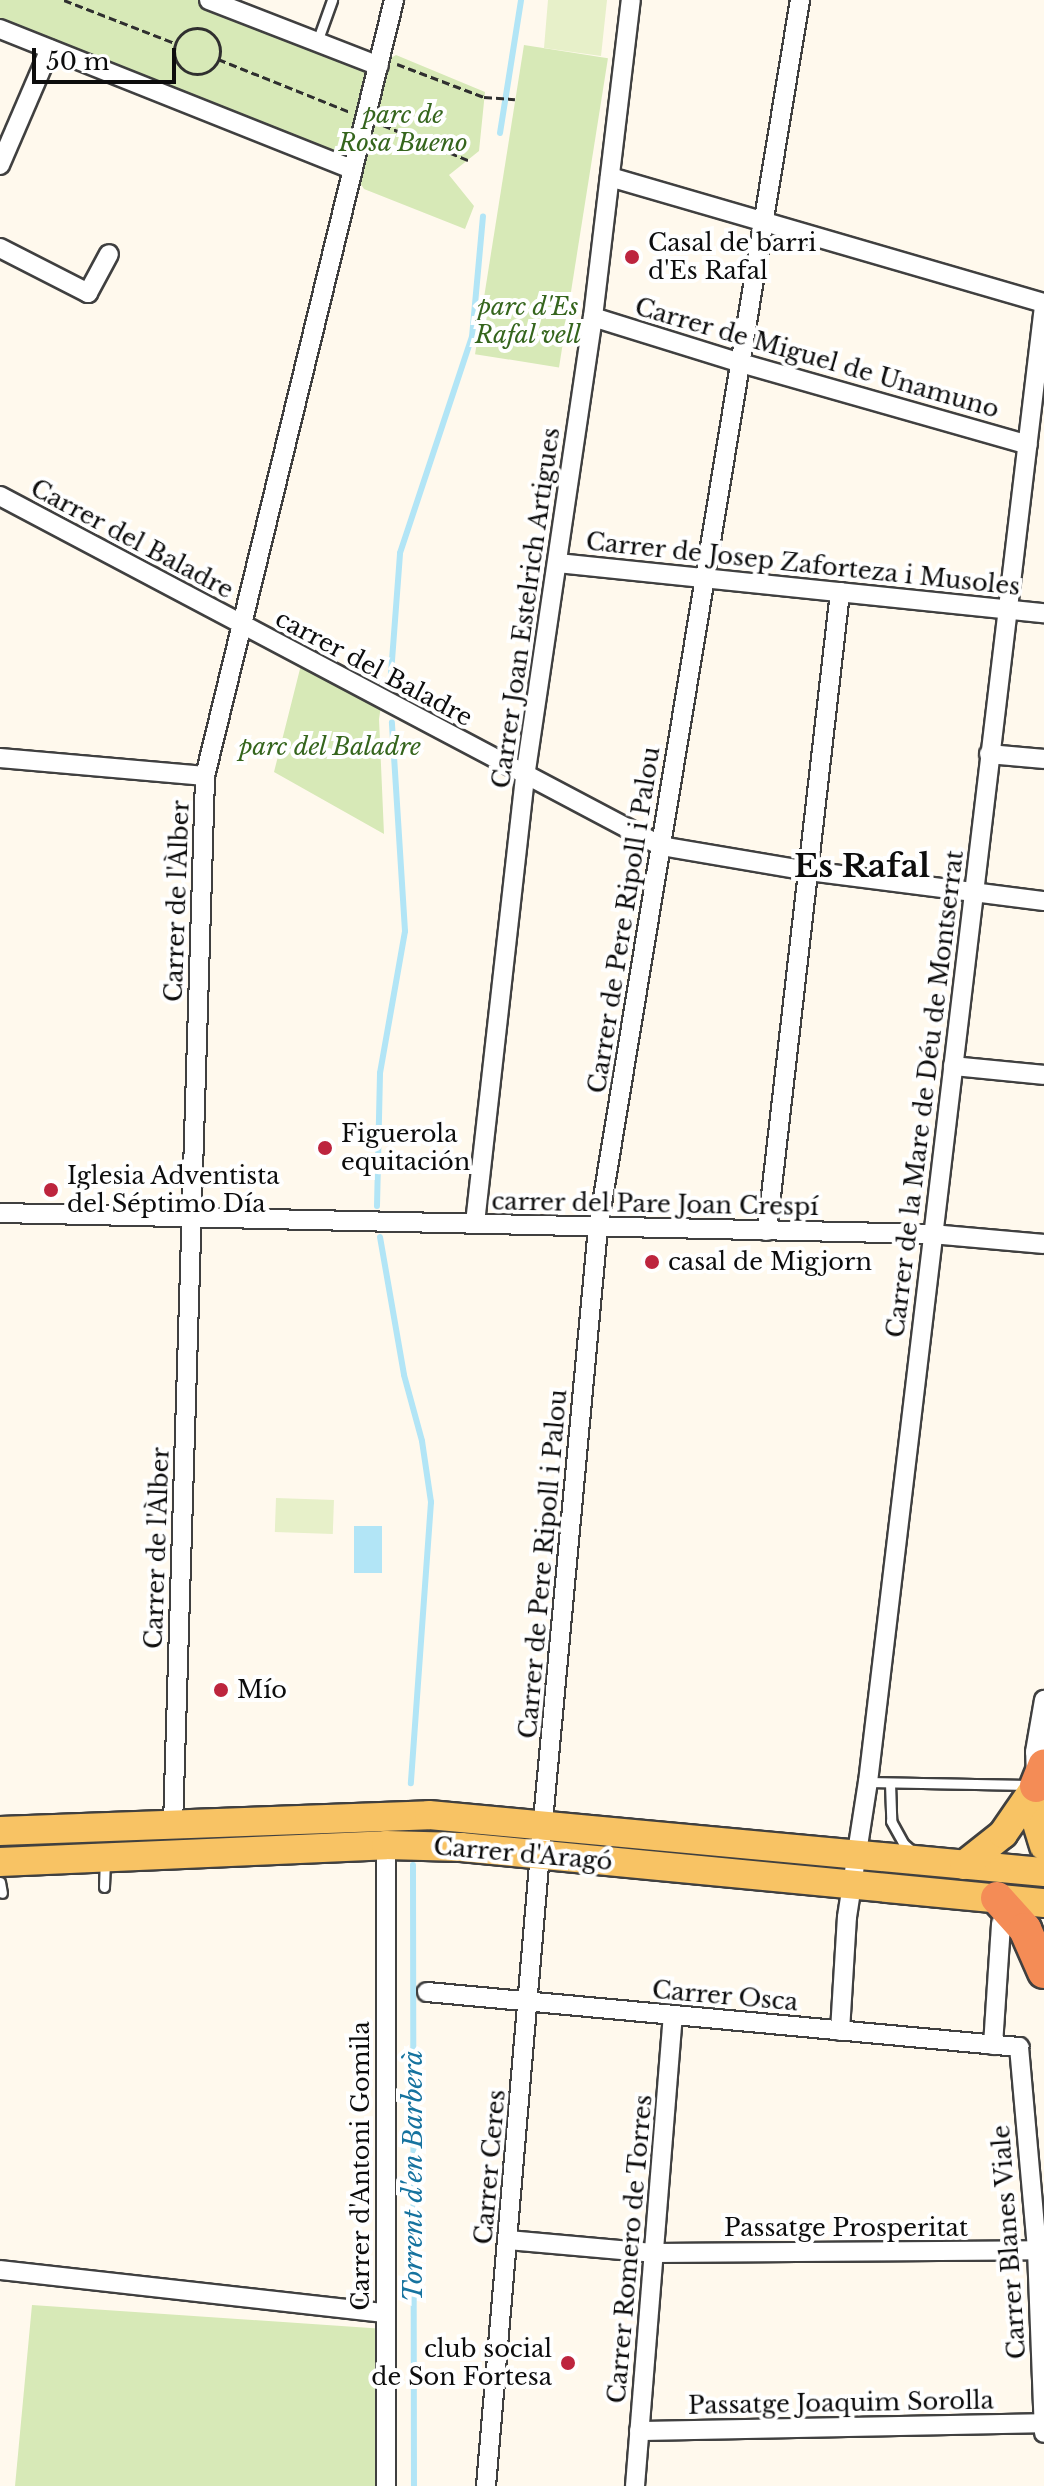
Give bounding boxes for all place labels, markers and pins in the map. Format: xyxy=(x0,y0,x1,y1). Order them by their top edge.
place label: Casal de barri d'Es Rafal xyxy=(648,229,816,285)
marker: Casal de barri d'Es Rafal xyxy=(623,248,641,266)
place label: Figuerola equitación xyxy=(341,1120,470,1176)
marker: Figuerola equitación xyxy=(316,1139,334,1157)
place label: Iglesia Adventista del Séptimo Día xyxy=(67,1162,281,1218)
marker: Iglesia Adventista del Séptimo Día xyxy=(42,1181,60,1199)
place label: casal de Migjorn xyxy=(668,1248,872,1276)
marker: casal de Migjorn xyxy=(643,1253,661,1271)
place label: Mío xyxy=(237,1676,287,1704)
marker: Mío xyxy=(212,1681,230,1699)
place label: club social de Son Fortesa xyxy=(371,2335,552,2391)
marker: club social de Son Fortesa xyxy=(559,2354,577,2372)

